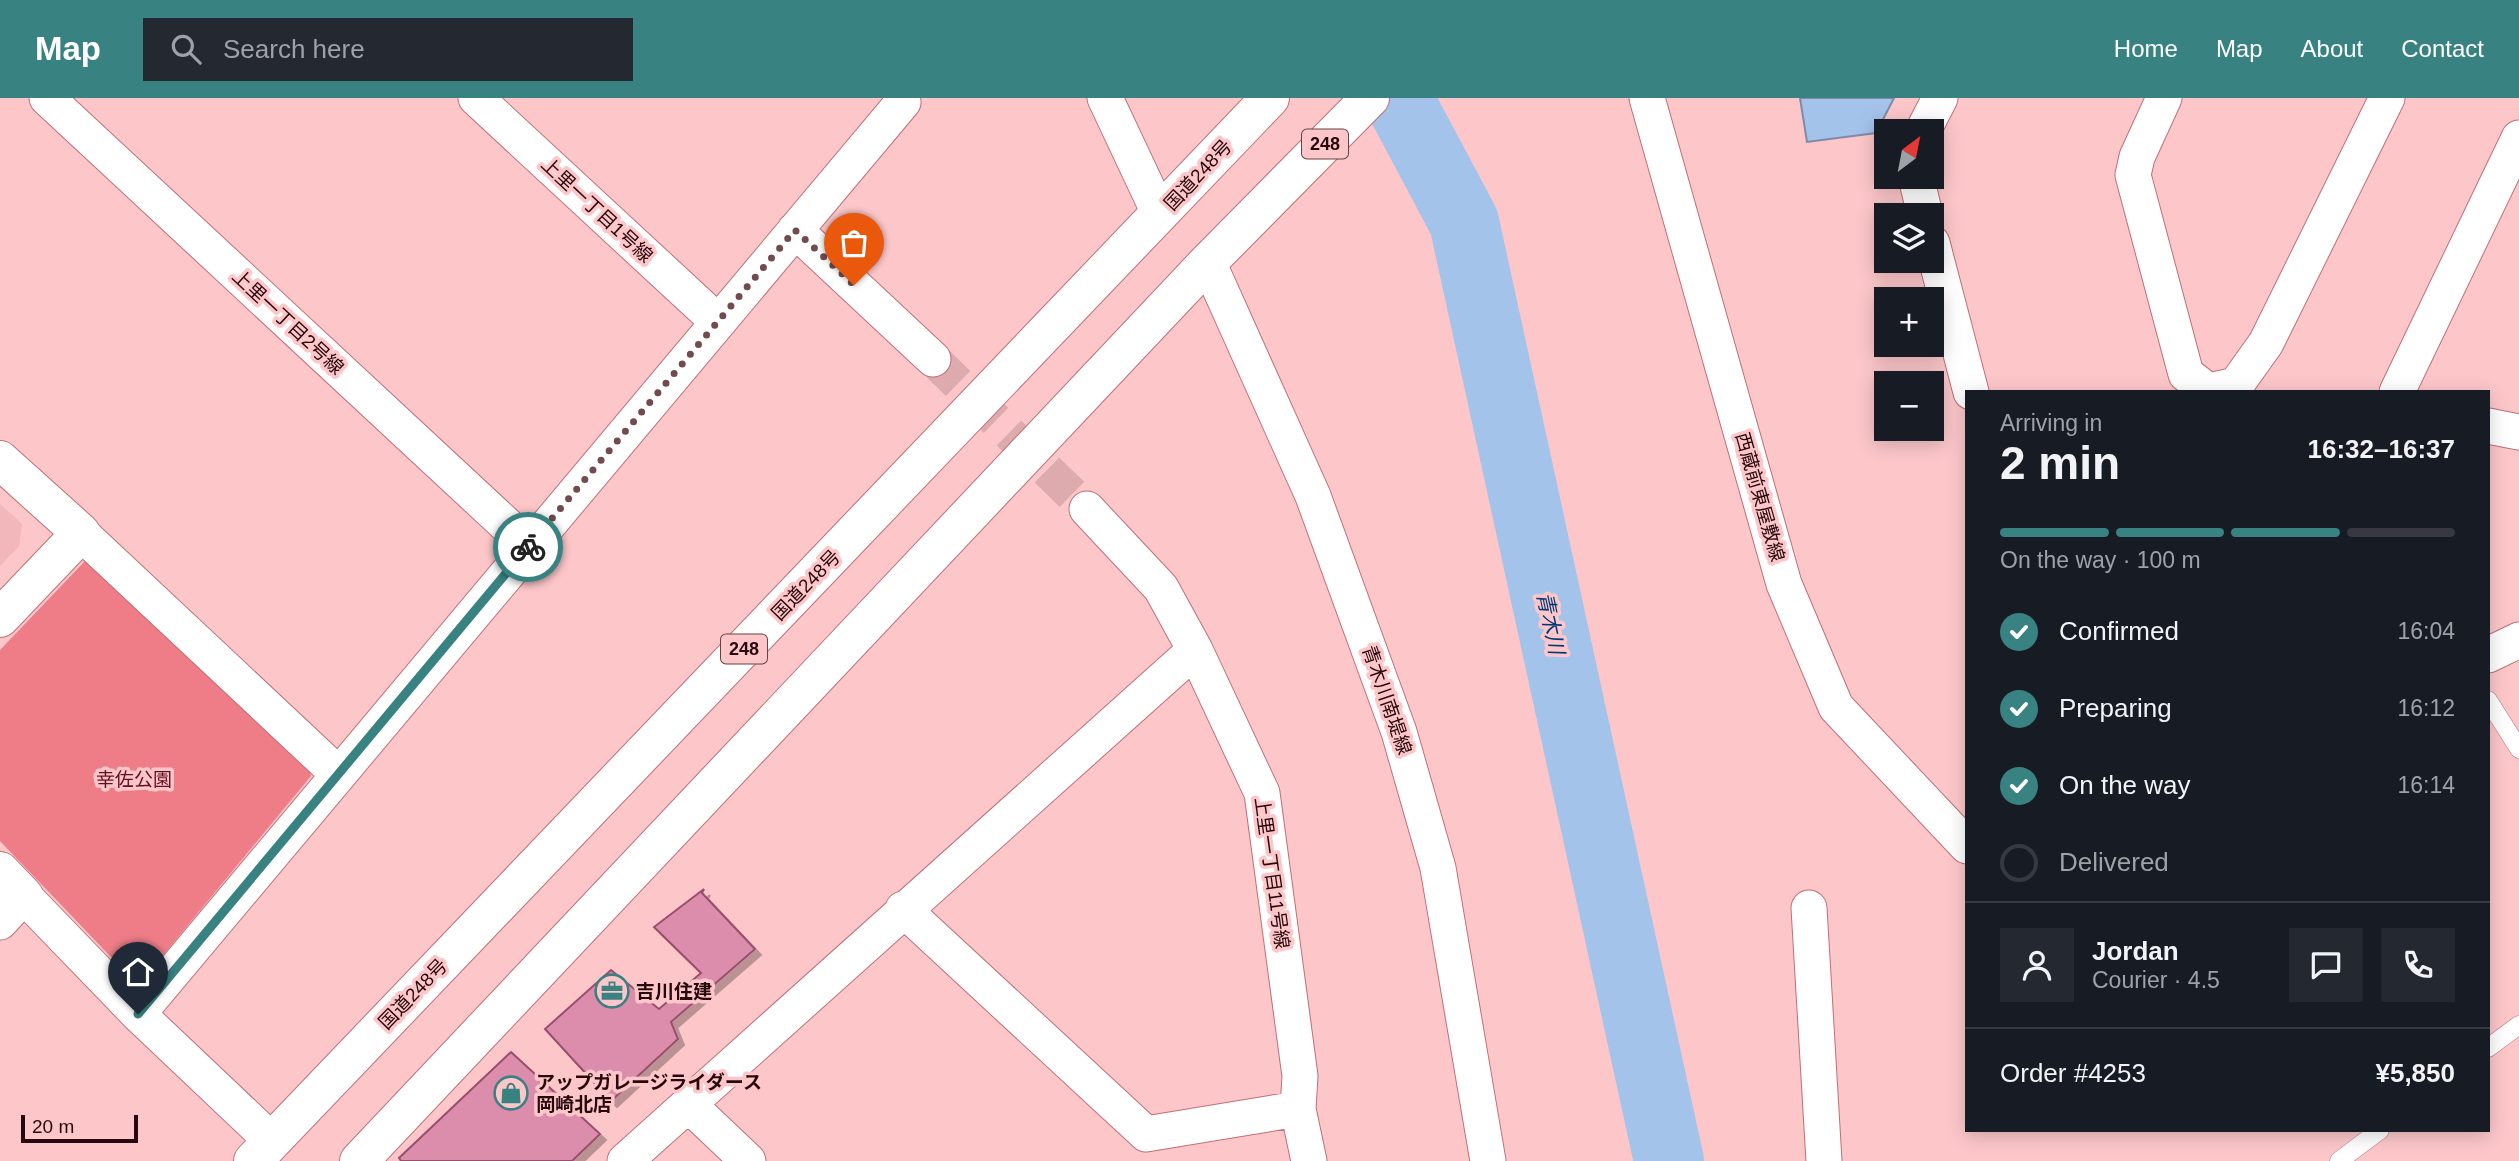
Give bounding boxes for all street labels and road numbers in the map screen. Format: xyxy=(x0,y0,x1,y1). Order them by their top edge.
road number: 248 xyxy=(1302,130,1348,158)
street label: 国道248号 xyxy=(1160,135,1236,215)
street label: 上里一丁目1号線 xyxy=(537,153,657,267)
street label: 上里一丁目2号線 xyxy=(228,265,348,379)
street label: 西蔵前東屋敷線 xyxy=(1732,430,1788,564)
street label: 国道248号 xyxy=(768,546,844,624)
road number: 248 xyxy=(721,634,767,664)
street label: 青木川南堤線 xyxy=(1359,643,1415,757)
street label: 上里一丁目11号線 xyxy=(1251,796,1293,950)
street label: 国道248号 xyxy=(375,955,451,1033)

